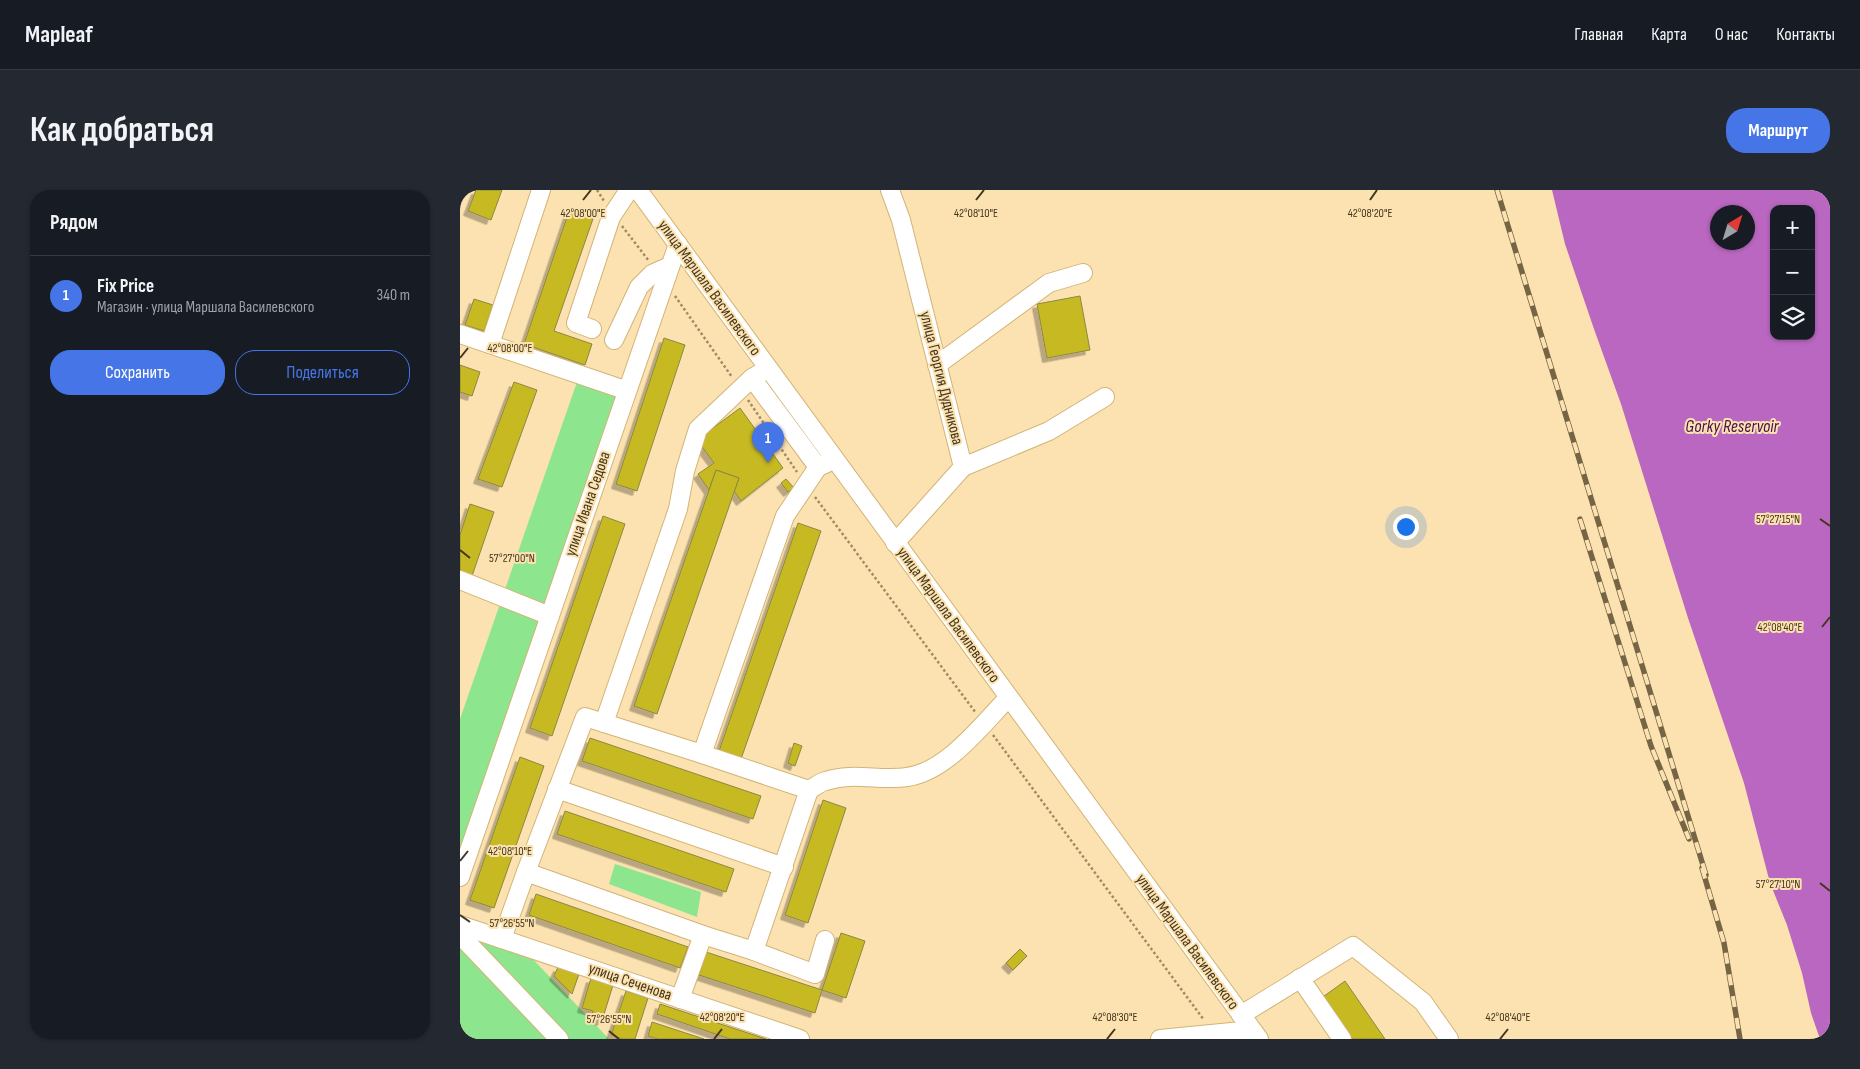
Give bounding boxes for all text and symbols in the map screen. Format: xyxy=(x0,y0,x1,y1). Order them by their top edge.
text: Mapleaf xyxy=(25,20,93,49)
text: Главная xyxy=(1574,24,1623,45)
text: Карта xyxy=(1651,24,1687,45)
text: О нас xyxy=(1715,24,1748,45)
text: Контакты xyxy=(1776,24,1835,45)
button: Маршрут xyxy=(1726,108,1830,153)
text: Как добраться xyxy=(30,109,214,152)
north arrow xyxy=(1710,205,1755,250)
map controls xyxy=(1770,205,1815,340)
button: + xyxy=(1770,205,1815,250)
text: 42°08'00"E xyxy=(560,206,606,221)
text: 42°08'10"E xyxy=(954,206,998,221)
text: 42°08'20"E xyxy=(1348,206,1392,221)
text: Рядом xyxy=(50,210,98,235)
street label: улица Маршала Василевского xyxy=(653,216,765,360)
button: − xyxy=(1770,250,1815,295)
text: Fix Price xyxy=(97,275,154,298)
text: 1 xyxy=(63,286,69,305)
text: 340 m xyxy=(377,286,410,305)
button: layers xyxy=(1770,295,1815,340)
text: Магазин · улица Маршала Василевского xyxy=(97,298,314,317)
street label: улица Георгия Дудникова xyxy=(915,309,967,447)
text: 42°08'00"E xyxy=(487,341,533,356)
button: Сохранить xyxy=(50,350,225,395)
button: Поделиться xyxy=(235,350,410,395)
water label: Gorky Reservoir xyxy=(1685,416,1780,437)
pin: 1 xyxy=(752,422,784,463)
street label: улица Ивана Седова xyxy=(561,449,615,559)
text: 57°27'15"N xyxy=(1756,512,1800,527)
your location xyxy=(1393,514,1419,540)
street label: улица Маршала Василевского xyxy=(892,543,1004,687)
text: 57°27'00"N xyxy=(489,551,535,566)
text: 42°08'40"E xyxy=(1758,620,1802,635)
text: 42°08'10"E xyxy=(488,844,532,859)
street label: улица Маршала Василевского xyxy=(1131,870,1243,1014)
text: 57°27'10"N xyxy=(1756,877,1800,892)
text: 57°26'55"N xyxy=(490,916,534,931)
street label: улица Сеченова xyxy=(586,959,674,1005)
text: 42°08'20"E xyxy=(700,1010,744,1025)
text: 42°08'30"E xyxy=(1093,1010,1137,1025)
text: 42°08'40"E xyxy=(1486,1010,1530,1025)
text: 57°26'55"N xyxy=(587,1012,631,1027)

